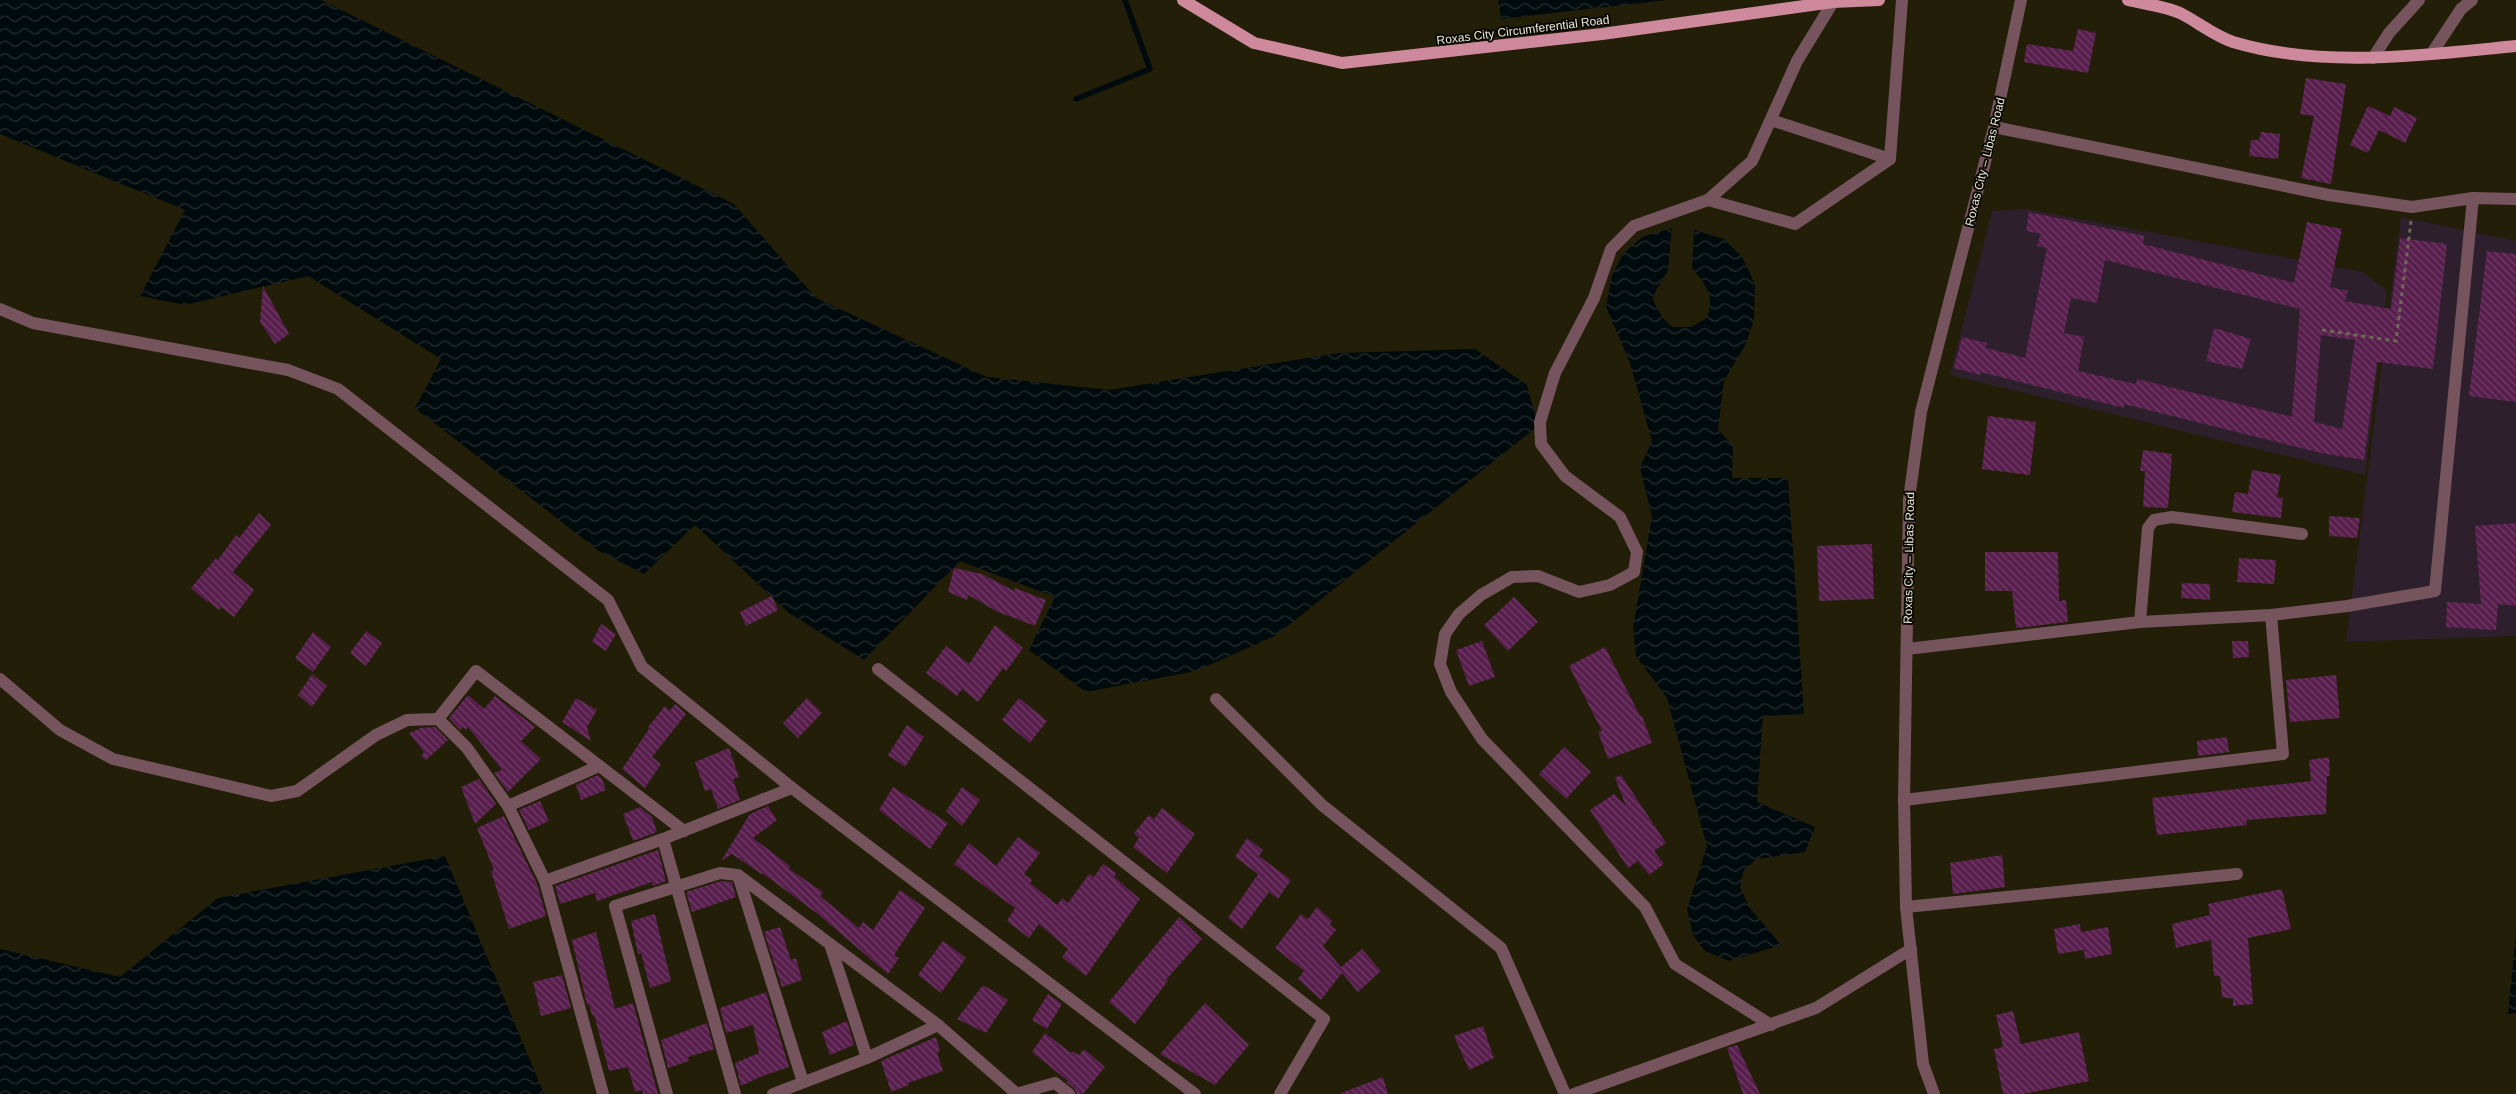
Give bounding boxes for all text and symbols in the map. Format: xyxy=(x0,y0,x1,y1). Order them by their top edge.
street label: Roxas City Circumferential Road xyxy=(1436,12,1610,48)
street label: Roxas City – Libas Road xyxy=(1962,96,2008,228)
street label: Roxas City – Libas Road xyxy=(1901,492,1917,624)

